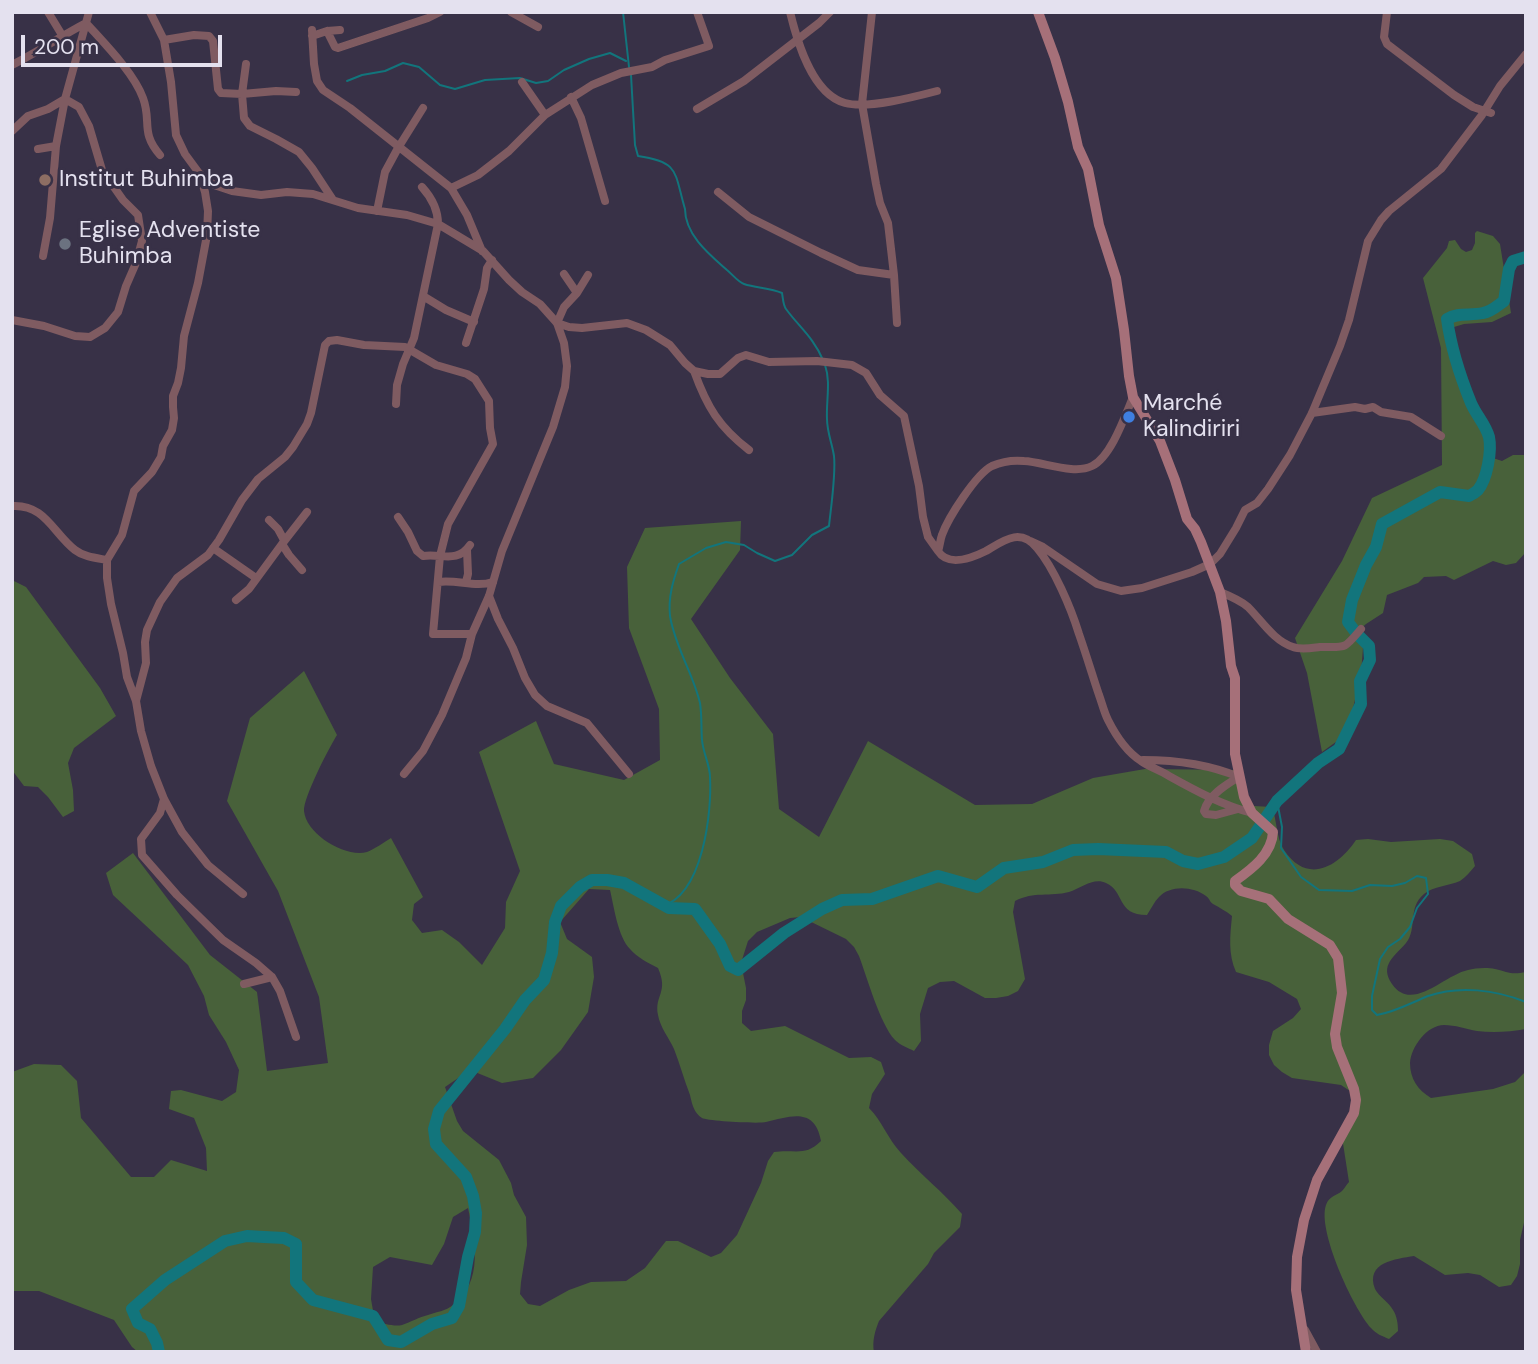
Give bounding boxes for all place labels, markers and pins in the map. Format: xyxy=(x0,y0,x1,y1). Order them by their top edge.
place label: Institut Buhimba xyxy=(59,166,234,194)
marker: Institut Buhimba xyxy=(37,172,53,188)
place label: Eglise Adventiste Buhimba xyxy=(79,217,260,271)
marker: Eglise Adventiste Buhimba xyxy=(57,236,73,252)
place label: Marché Kalindiriri xyxy=(1143,390,1240,444)
marker: Marché Kalindiriri xyxy=(1121,409,1137,425)

